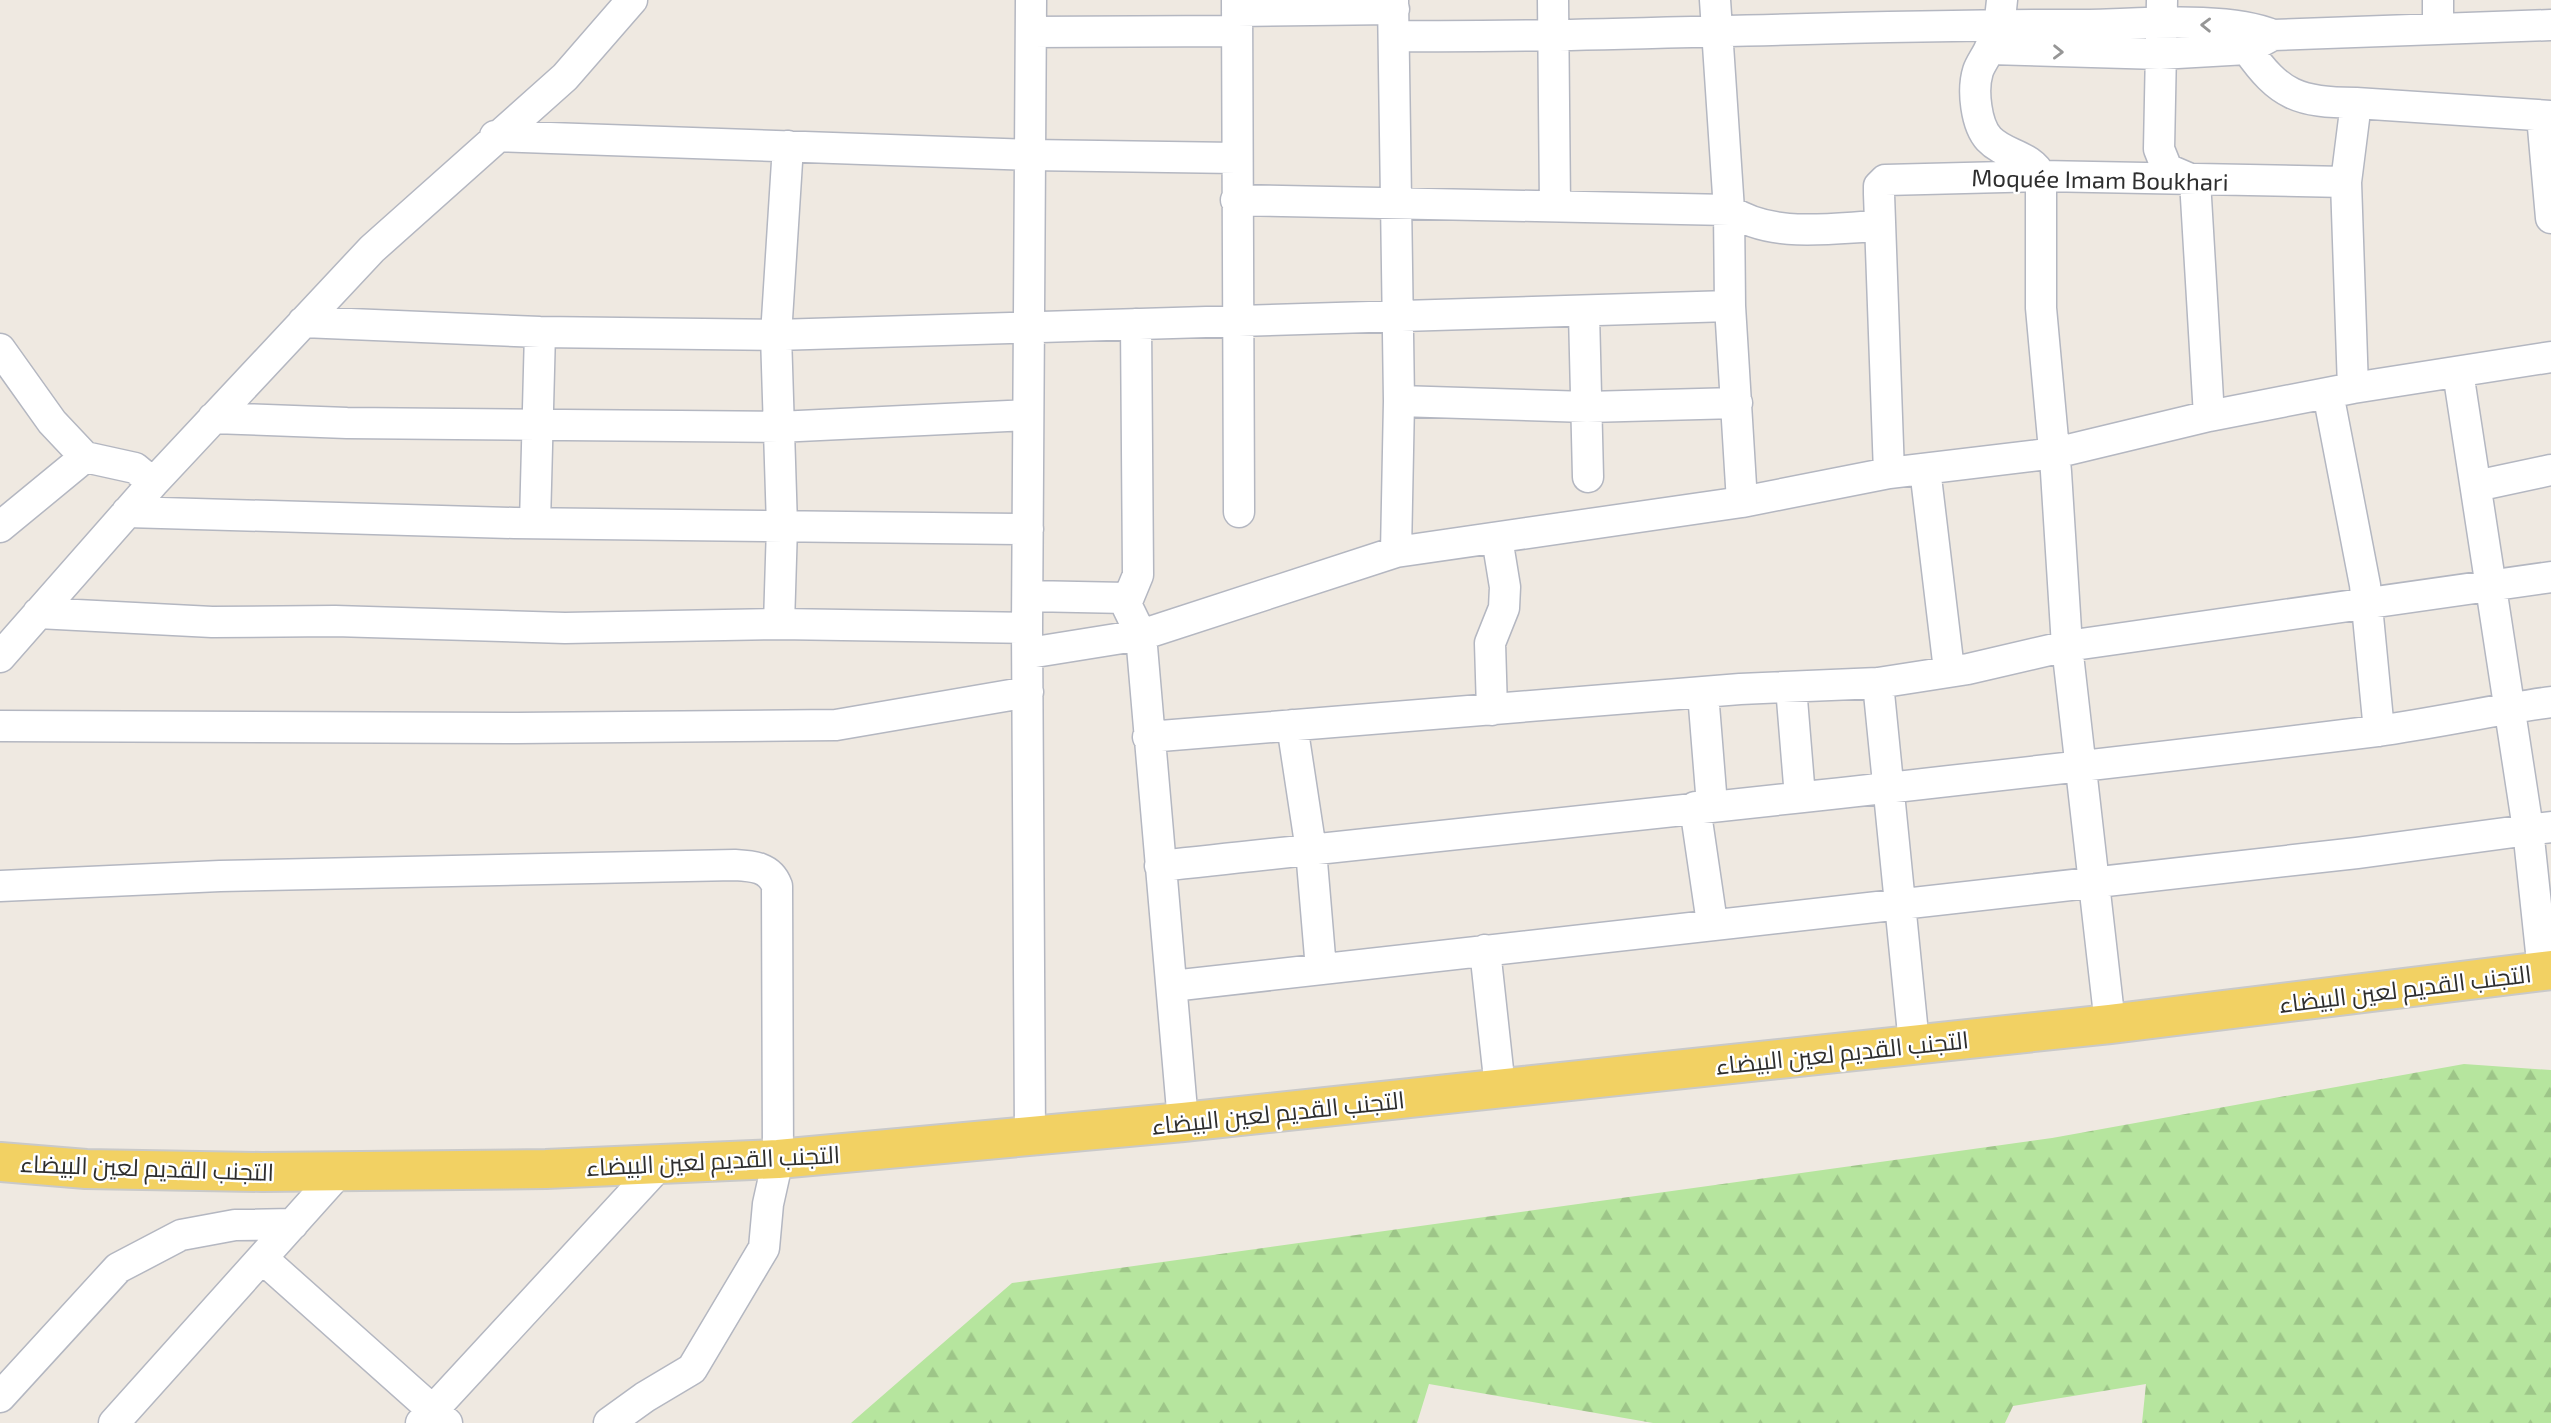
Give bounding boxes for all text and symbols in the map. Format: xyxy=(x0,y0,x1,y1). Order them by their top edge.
one-way arrow xyxy=(2200,17,2211,33)
one-way arrow xyxy=(2053,45,2064,60)
street label: Moquée Imam Boukhari xyxy=(1971,162,2229,196)
street label: التجنب القديم لعين البيضاء xyxy=(2277,958,2533,1021)
street label: التجنب القديم لعين البيضاء xyxy=(1714,1024,1970,1083)
street label: التجنب القديم لعين البيضاء xyxy=(1150,1084,1406,1143)
street label: التجنب القديم لعين البيضاء xyxy=(585,1139,841,1184)
street label: التجنب القديم لعين البيضاء xyxy=(19,1148,275,1189)

